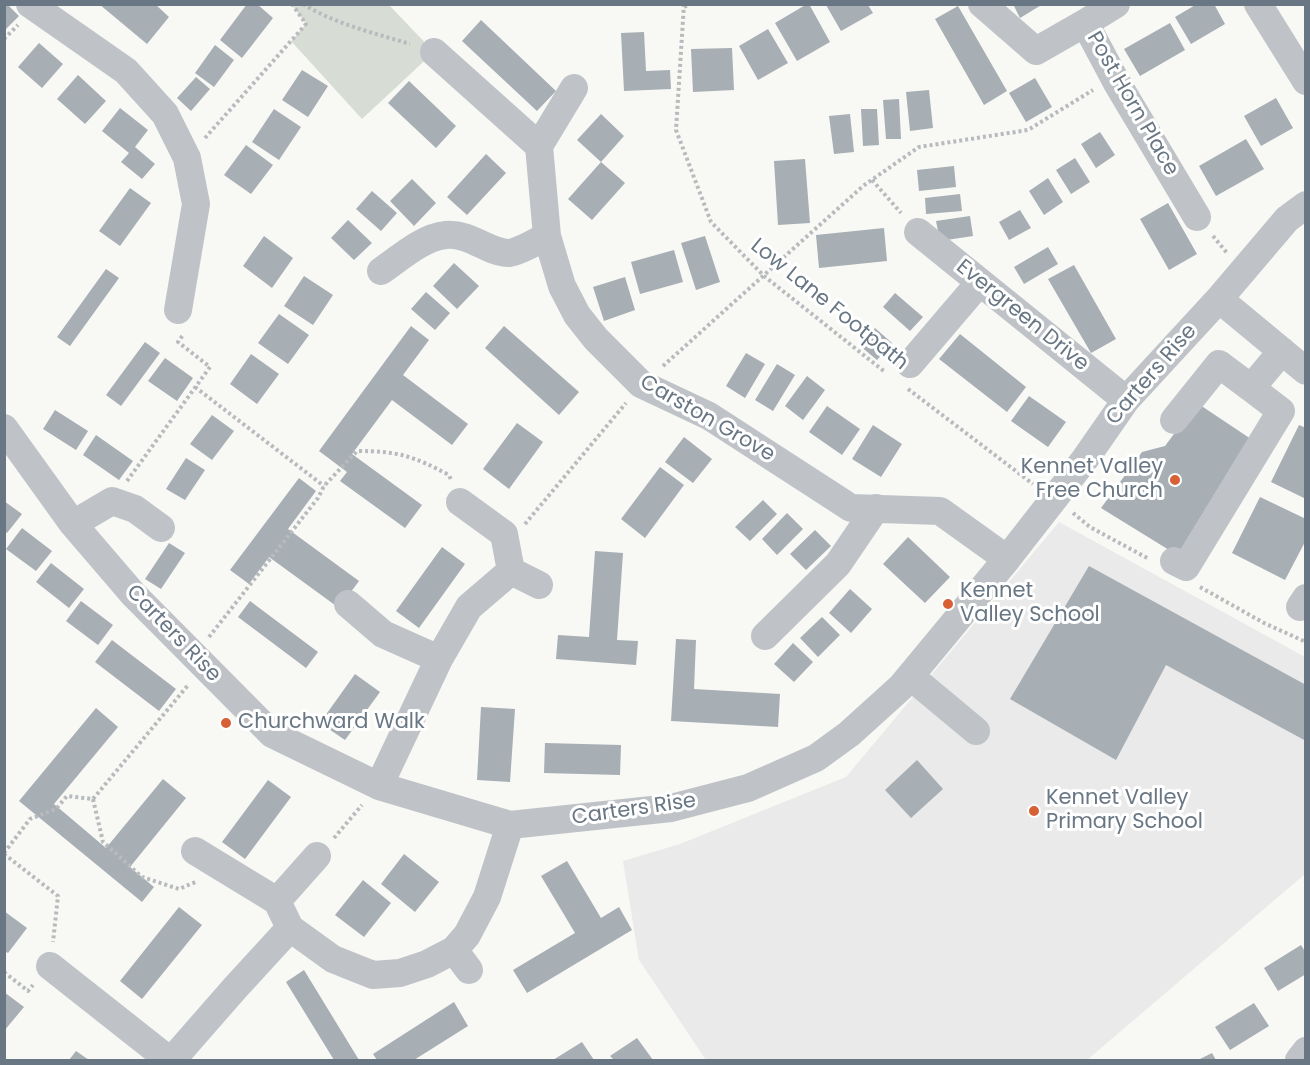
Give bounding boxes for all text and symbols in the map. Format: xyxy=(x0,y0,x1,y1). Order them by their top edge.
street label: Post Horn Place xyxy=(1081,28,1183,180)
street label: Low Lane Footpath xyxy=(745,234,913,376)
street label: Evergreen Drive xyxy=(951,255,1093,377)
street label: Carters Rise xyxy=(1101,319,1203,431)
street label: Carston Grove xyxy=(635,370,779,468)
place label: Kennet Valley Free Church xyxy=(1021,455,1163,505)
marker: Kennet Valley Free Church xyxy=(1168,473,1182,487)
place label: Kennet Valley School xyxy=(960,579,1100,629)
street label: Carters Rise xyxy=(120,580,226,688)
marker: Kennet Valley School xyxy=(941,597,955,611)
place label: Churchward Walk xyxy=(238,710,425,736)
marker: Churchward Walk xyxy=(219,716,233,730)
place label: Kennet Valley Primary School xyxy=(1046,786,1203,836)
street label: Carters Rise xyxy=(570,789,698,831)
marker: Kennet Valley Primary School xyxy=(1027,804,1041,818)

